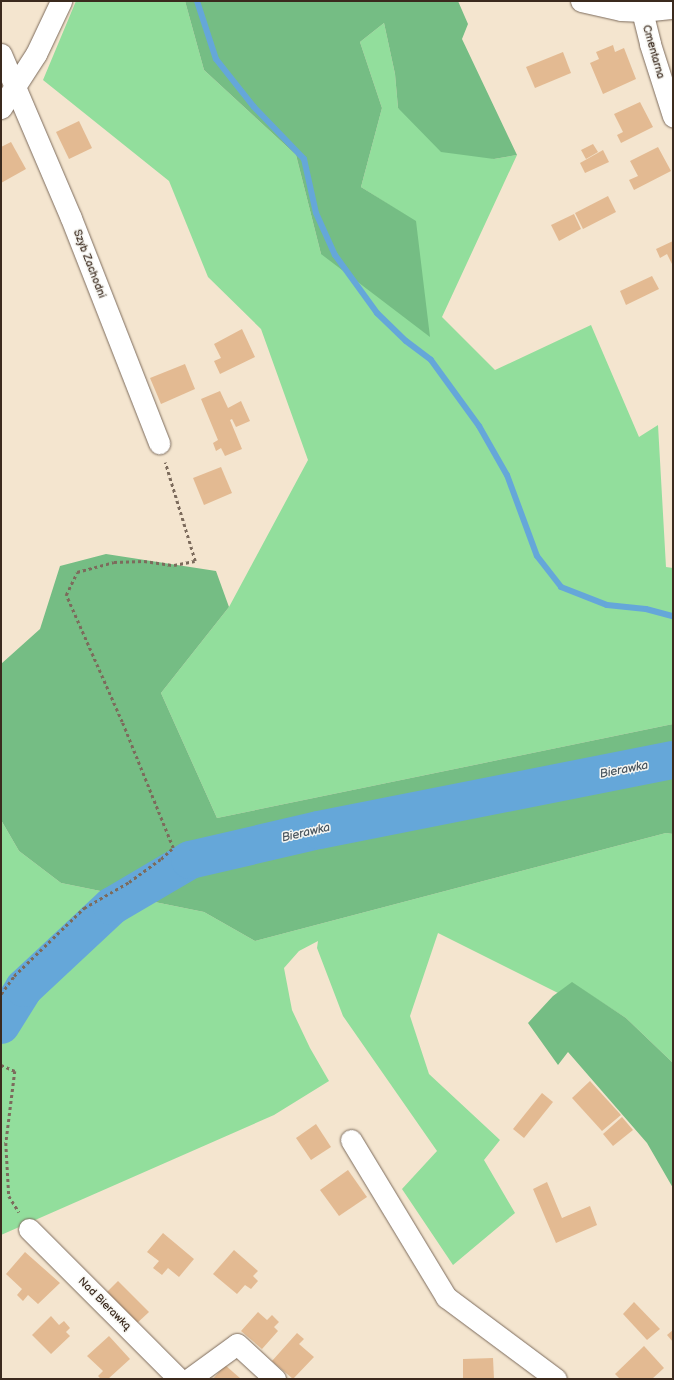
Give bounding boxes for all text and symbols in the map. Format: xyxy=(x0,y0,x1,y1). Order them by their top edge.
street label: Cmentarna xyxy=(639,24,667,80)
street label: Szyb Zachodni xyxy=(70,228,108,300)
water label: Bierawka xyxy=(598,758,650,782)
water label: Bierawka xyxy=(280,820,332,846)
street label: Nad Bierawką xyxy=(75,1275,133,1333)

